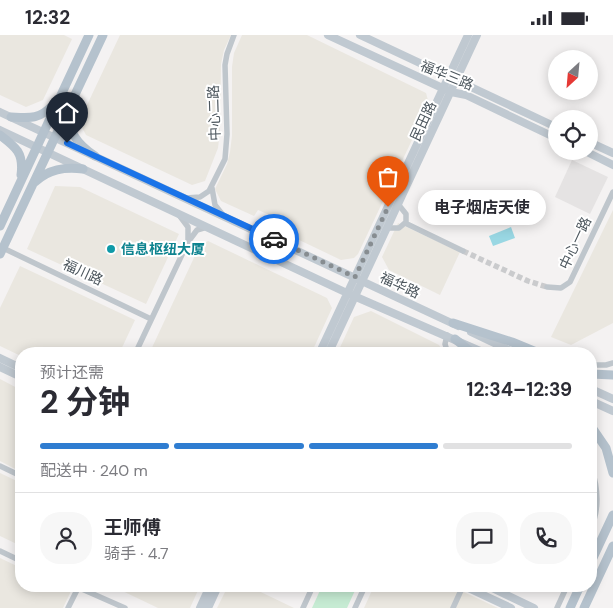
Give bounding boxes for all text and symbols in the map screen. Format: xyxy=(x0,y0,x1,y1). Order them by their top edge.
text: 12:32 xyxy=(25,5,70,30)
north arrow xyxy=(548,50,598,100)
map controls xyxy=(548,50,598,160)
street label: 福华三路 xyxy=(418,56,476,94)
street label: 中心二路 xyxy=(204,85,224,141)
pin xyxy=(46,92,88,143)
street label: 民田路 xyxy=(406,98,440,144)
icon: home xyxy=(53,99,81,127)
button: locate xyxy=(548,110,598,160)
pin xyxy=(367,156,409,207)
icon: bag xyxy=(374,163,402,191)
callout: 电子烟店天使 xyxy=(418,189,546,225)
text: 电子烟店天使 xyxy=(434,197,530,218)
courier xyxy=(249,214,299,264)
street label: 中心一路 xyxy=(555,214,595,272)
icon: car xyxy=(260,225,288,253)
place label: 信息枢纽大厦 xyxy=(121,240,205,258)
marker: 信息枢纽大厦 xyxy=(105,243,117,255)
street label: 福川路 xyxy=(60,255,106,289)
street label: 福华路 xyxy=(377,268,423,302)
text: 预计还需 xyxy=(40,362,104,383)
text: 12:34–12:39 xyxy=(466,377,572,402)
text: 2 分钟 xyxy=(40,381,130,423)
text: 配送中 · 240 m xyxy=(40,460,148,481)
button: person xyxy=(40,512,92,564)
button: chat xyxy=(456,512,508,564)
button: phone xyxy=(520,512,572,564)
text: 王师傅 xyxy=(104,515,161,540)
text: 骑手 · 4.7 xyxy=(104,543,169,564)

